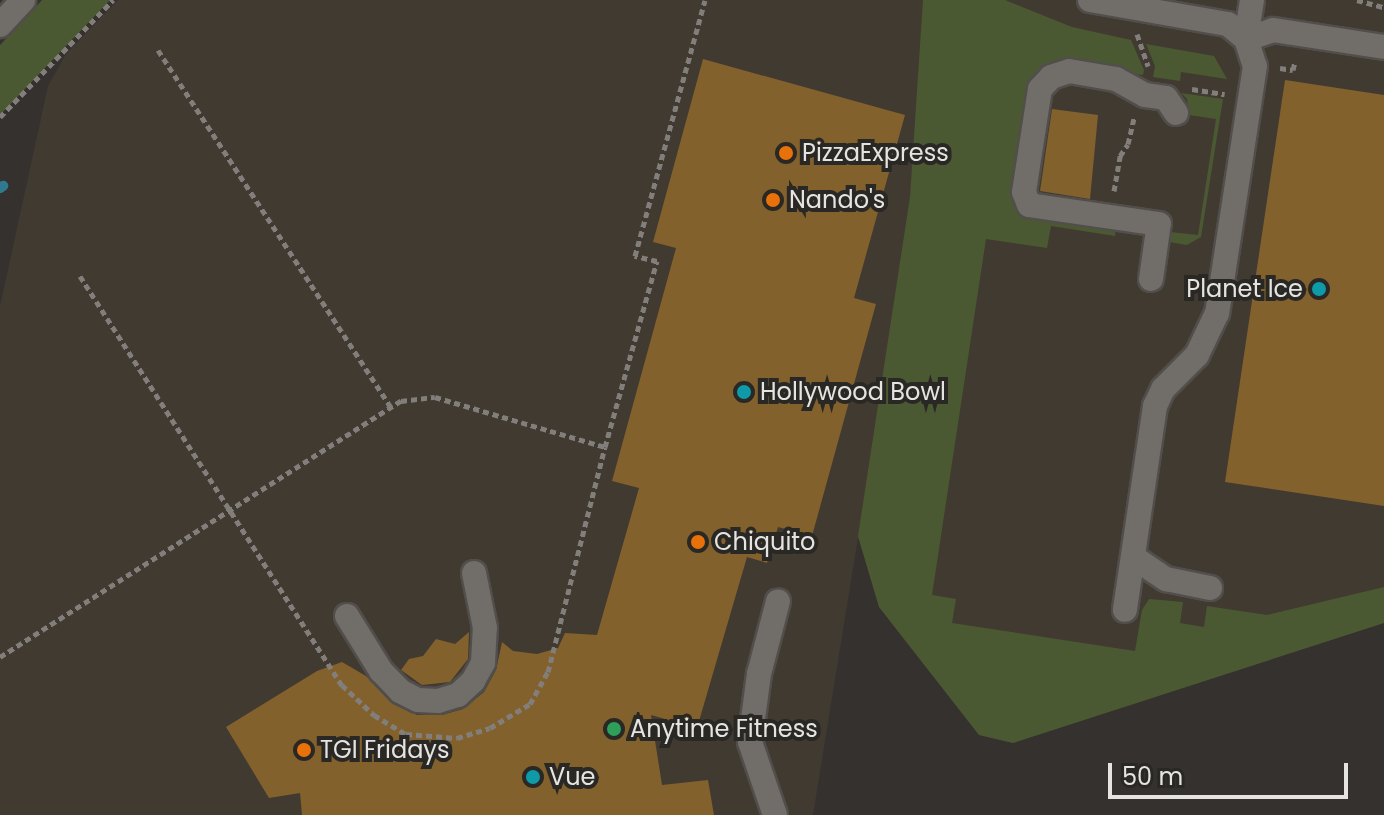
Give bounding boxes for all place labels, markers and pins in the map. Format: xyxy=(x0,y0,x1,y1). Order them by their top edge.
place label: PizzaExpress xyxy=(802,139,949,167)
marker: PizzaExpress xyxy=(777,144,795,162)
place label: Nando's xyxy=(789,186,885,214)
marker: Nando's xyxy=(764,191,782,209)
place label: Planet Ice xyxy=(1186,275,1303,303)
marker: Planet Ice xyxy=(1310,280,1328,298)
place label: Hollywood Bowl xyxy=(760,378,946,406)
marker: Hollywood Bowl xyxy=(735,383,753,401)
place label: Chiquito xyxy=(714,528,815,556)
marker: Chiquito xyxy=(689,533,707,551)
place label: Anytime Fitness xyxy=(630,715,818,743)
marker: Anytime Fitness xyxy=(605,720,623,738)
place label: TGI Fridays xyxy=(320,736,449,764)
marker: TGI Fridays xyxy=(295,741,313,759)
place label: Vue xyxy=(549,763,595,791)
marker: Vue xyxy=(524,768,542,786)

